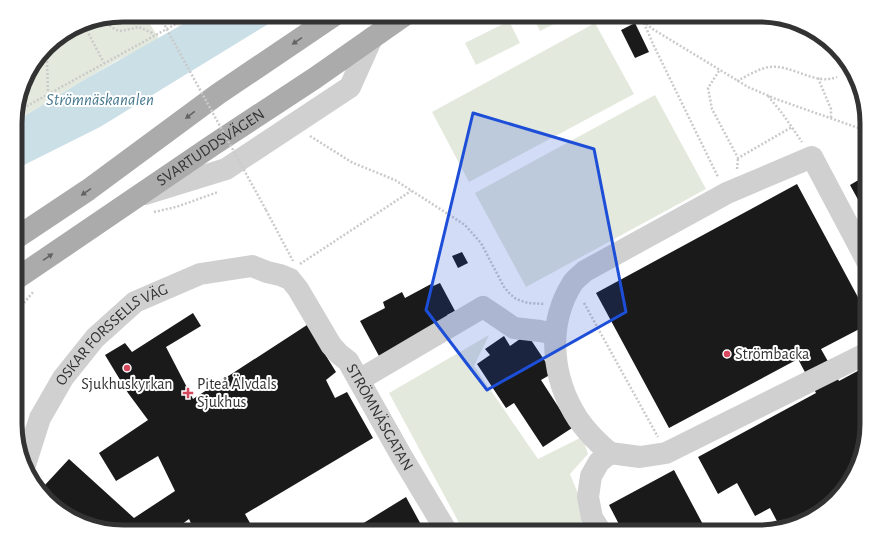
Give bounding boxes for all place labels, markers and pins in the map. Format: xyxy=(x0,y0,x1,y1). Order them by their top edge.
place label: Strömbacka xyxy=(735,346,809,362)
marker: Strömbacka xyxy=(722,349,732,359)
marker: Sjukhuskyrkan xyxy=(122,363,132,373)
place label: Piteå Älvdals Sjukhus xyxy=(197,374,277,411)
place label: Sjukhuskyrkan xyxy=(81,376,173,393)
marker: Piteå Älvdals Sjukhus xyxy=(182,387,194,399)

